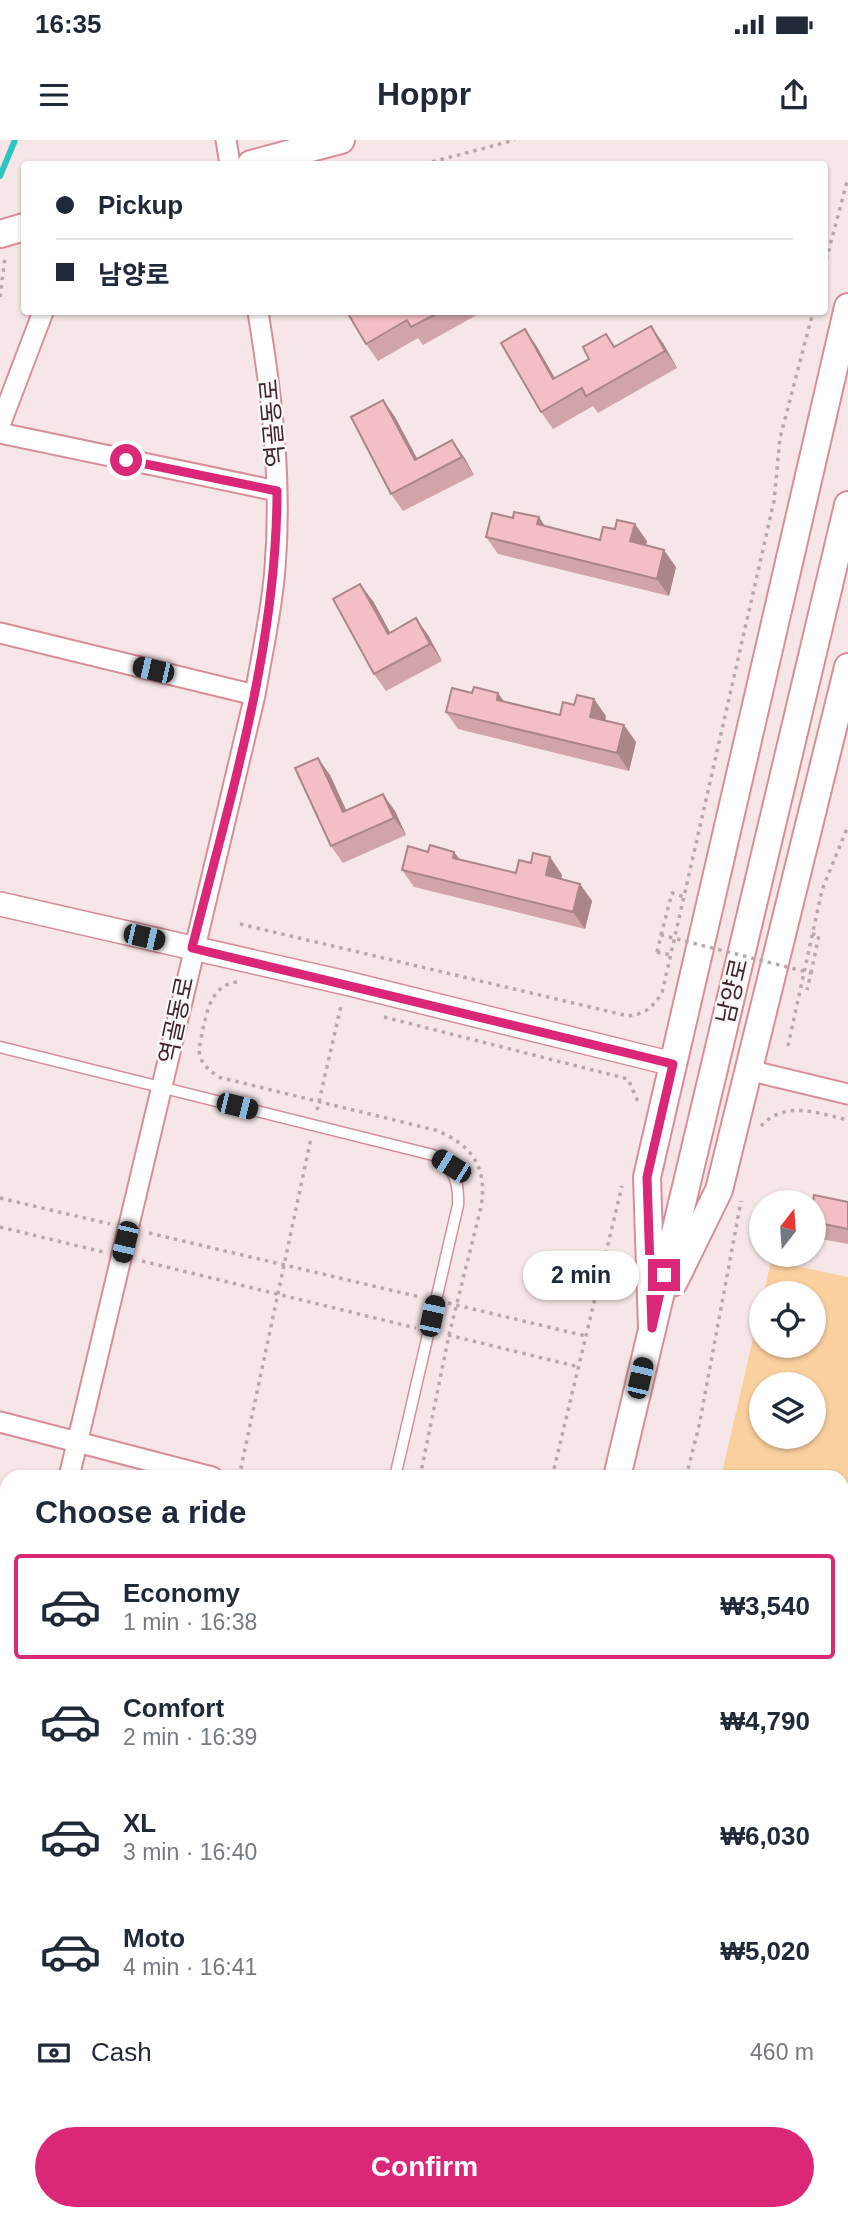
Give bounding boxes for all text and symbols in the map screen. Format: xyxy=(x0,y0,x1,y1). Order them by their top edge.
text: 16:35 xyxy=(35,9,102,39)
icon: menu xyxy=(35,76,73,114)
text: Hoppr xyxy=(377,76,471,112)
icon: share xyxy=(775,76,813,114)
text: Pickup xyxy=(98,190,183,220)
text: 남양로 xyxy=(98,260,170,290)
street label: 역골동로 xyxy=(255,378,289,468)
route start xyxy=(110,444,142,476)
car xyxy=(131,655,176,685)
car xyxy=(122,922,167,952)
street label: 남양로 xyxy=(711,956,753,1026)
street label: 역골동로 xyxy=(154,974,198,1066)
car xyxy=(215,1091,260,1121)
car xyxy=(428,1146,475,1186)
north arrow xyxy=(749,1190,826,1267)
map controls xyxy=(749,1190,826,1449)
car xyxy=(111,1219,140,1265)
callout: 2 min xyxy=(524,1250,640,1300)
route end xyxy=(648,1259,680,1291)
text: 2 min xyxy=(551,1262,611,1288)
button: locate xyxy=(749,1281,826,1358)
car xyxy=(418,1293,447,1339)
car xyxy=(626,1355,655,1401)
button: layers xyxy=(749,1372,826,1449)
text: Choose a ride xyxy=(35,1494,247,1530)
icon: car xyxy=(39,1575,102,1638)
text: Economy xyxy=(123,1578,240,1608)
text: ₩3,540 xyxy=(720,1591,810,1621)
text: 1 min · 16:38 xyxy=(123,1609,257,1635)
icon: car xyxy=(39,1690,102,1753)
text: Comfort xyxy=(123,1693,224,1723)
text: ₩4,790 xyxy=(720,1706,810,1736)
text: 2 min · 16:39 xyxy=(123,1724,257,1750)
icon: car xyxy=(39,1805,102,1868)
text: XL xyxy=(123,1808,156,1838)
text: ₩6,030 xyxy=(720,1821,810,1851)
text: 3 min · 16:40 xyxy=(123,1839,257,1865)
icon: car xyxy=(39,1920,102,1983)
text: Moto xyxy=(123,1923,185,1953)
text: ₩5,020 xyxy=(720,1936,810,1966)
text: 4 min · 16:41 xyxy=(123,1954,257,1980)
icon: cash xyxy=(35,2034,73,2072)
text: Cash xyxy=(91,2037,152,2067)
text: 460 m xyxy=(750,2039,814,2065)
button: Confirm xyxy=(35,2127,814,2207)

